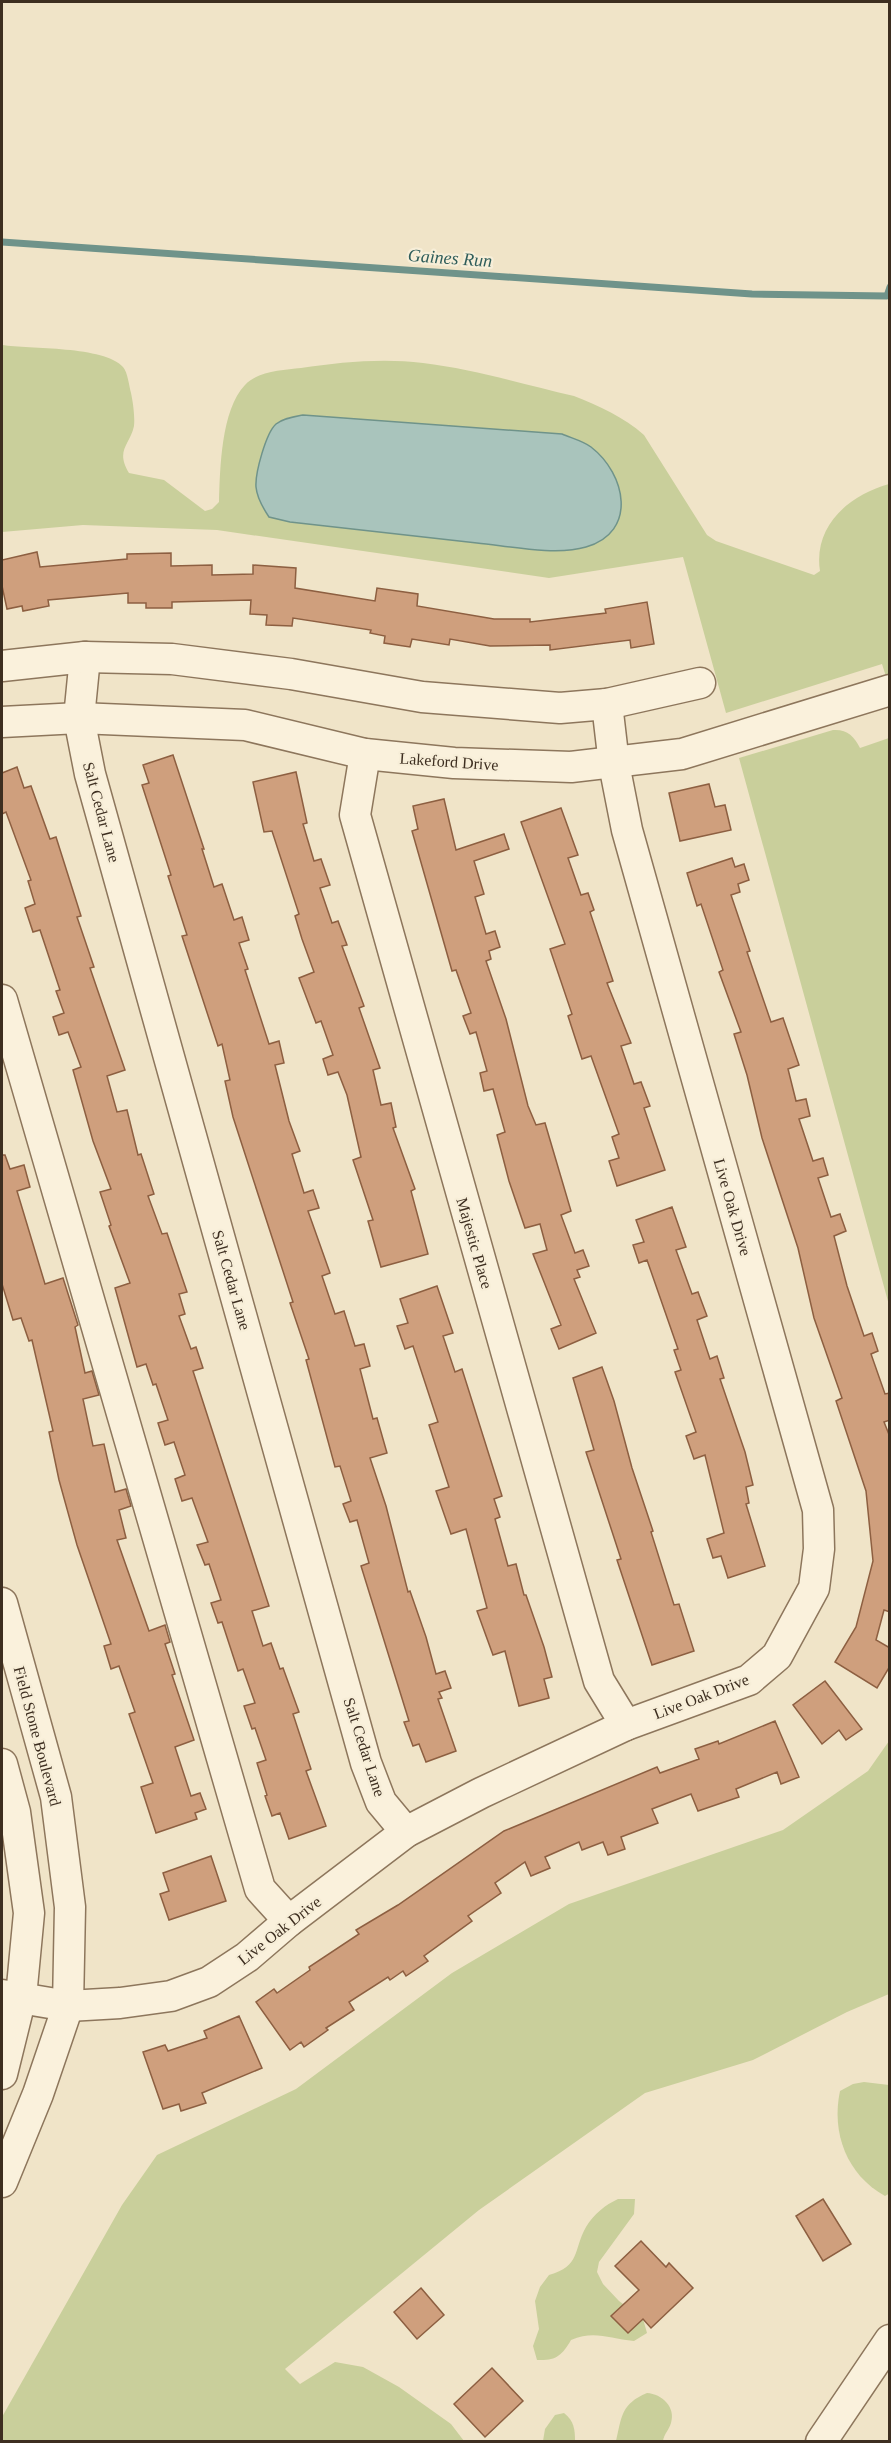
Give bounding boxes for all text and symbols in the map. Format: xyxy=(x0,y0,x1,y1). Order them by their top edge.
water label: Gaines Run xyxy=(407,245,493,271)
street label: Lakeford Drive xyxy=(399,750,499,773)
street label: Salt Cedar Lane xyxy=(80,760,123,864)
street label: Live Oak Drive xyxy=(711,1157,755,1258)
street label: Majestic Place xyxy=(452,1196,496,1291)
street label: Salt Cedar Lane xyxy=(209,1228,254,1332)
street label: Field Stone Boulevard xyxy=(11,1664,64,1808)
street label: Live Oak Drive xyxy=(651,1671,751,1722)
street label: Salt Cedar Lane xyxy=(341,1696,389,1799)
street label: Live Oak Drive xyxy=(235,1893,324,1968)

